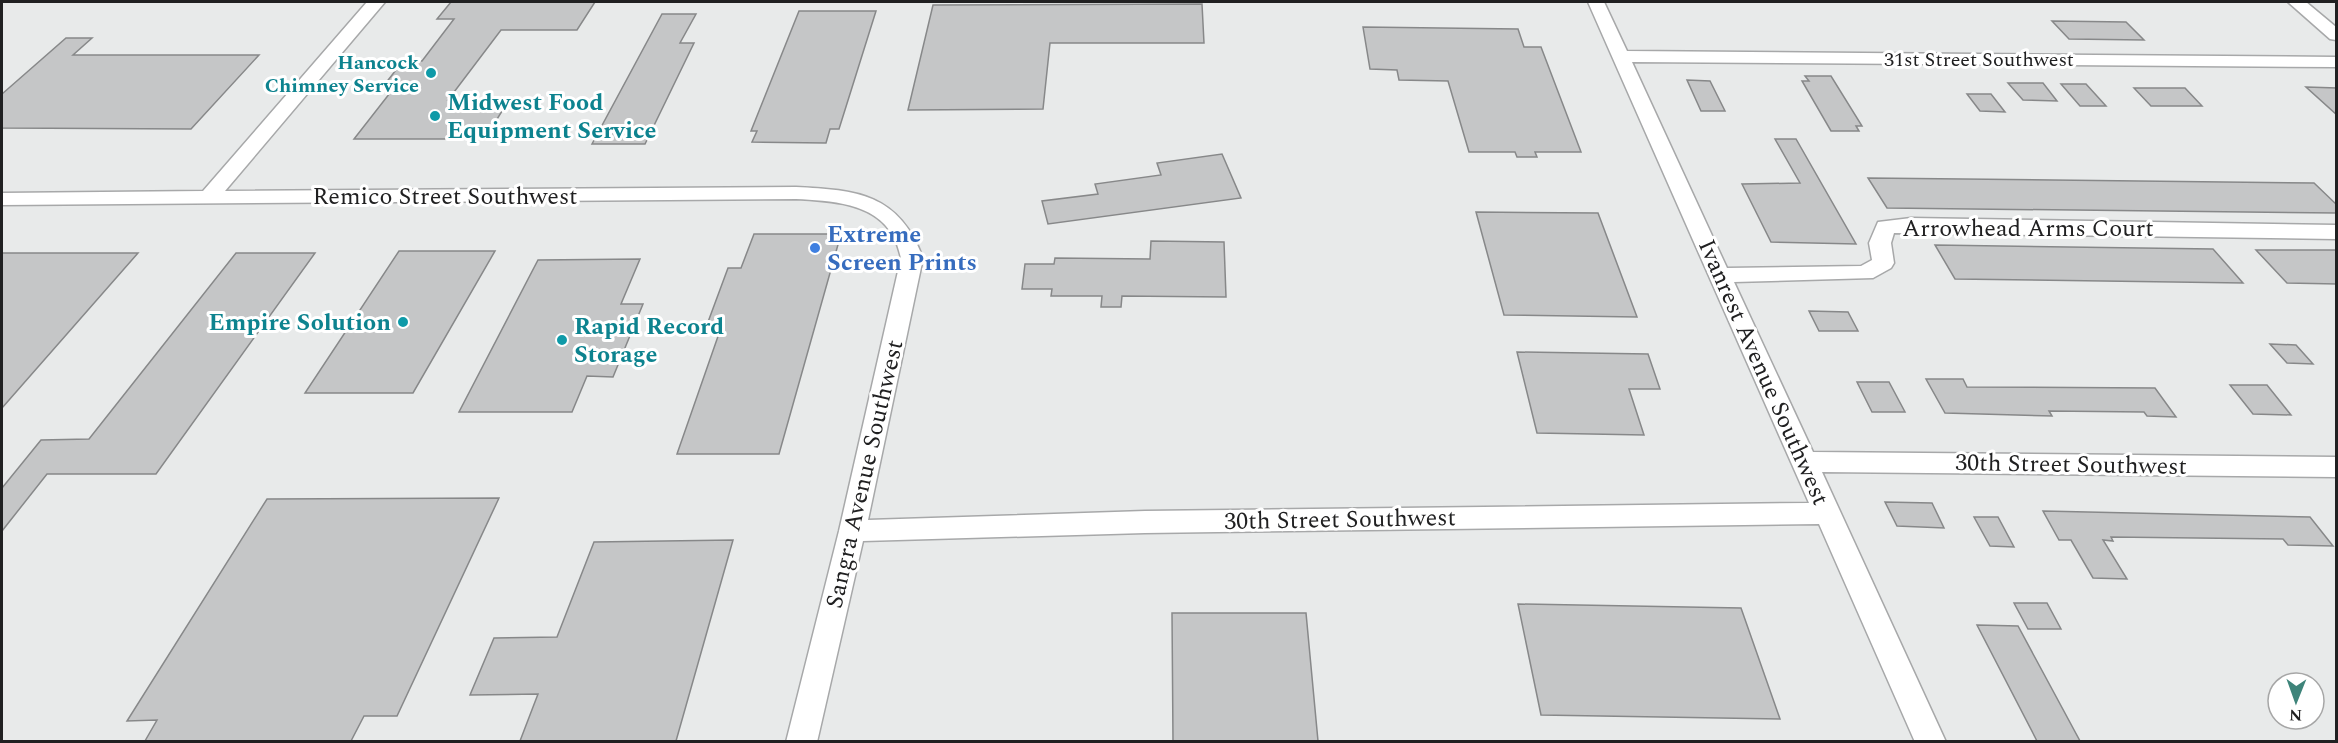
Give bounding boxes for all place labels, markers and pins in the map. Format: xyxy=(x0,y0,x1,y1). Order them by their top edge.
place label: Hancock Chimney Service xyxy=(265,48,419,101)
marker: Hancock Chimney Service xyxy=(424,66,438,80)
place label: Midwest Food Equipment Service xyxy=(447,85,656,149)
marker: Midwest Food Equipment Service xyxy=(428,109,442,123)
place label: Extreme Screen Prints xyxy=(827,217,977,281)
marker: Extreme Screen Prints xyxy=(808,241,822,255)
place label: Empire Solution xyxy=(208,305,391,341)
place label: Rapid Record Storage xyxy=(574,309,724,373)
marker: Empire Solution xyxy=(396,315,410,329)
marker: Rapid Record Storage xyxy=(555,333,569,347)

